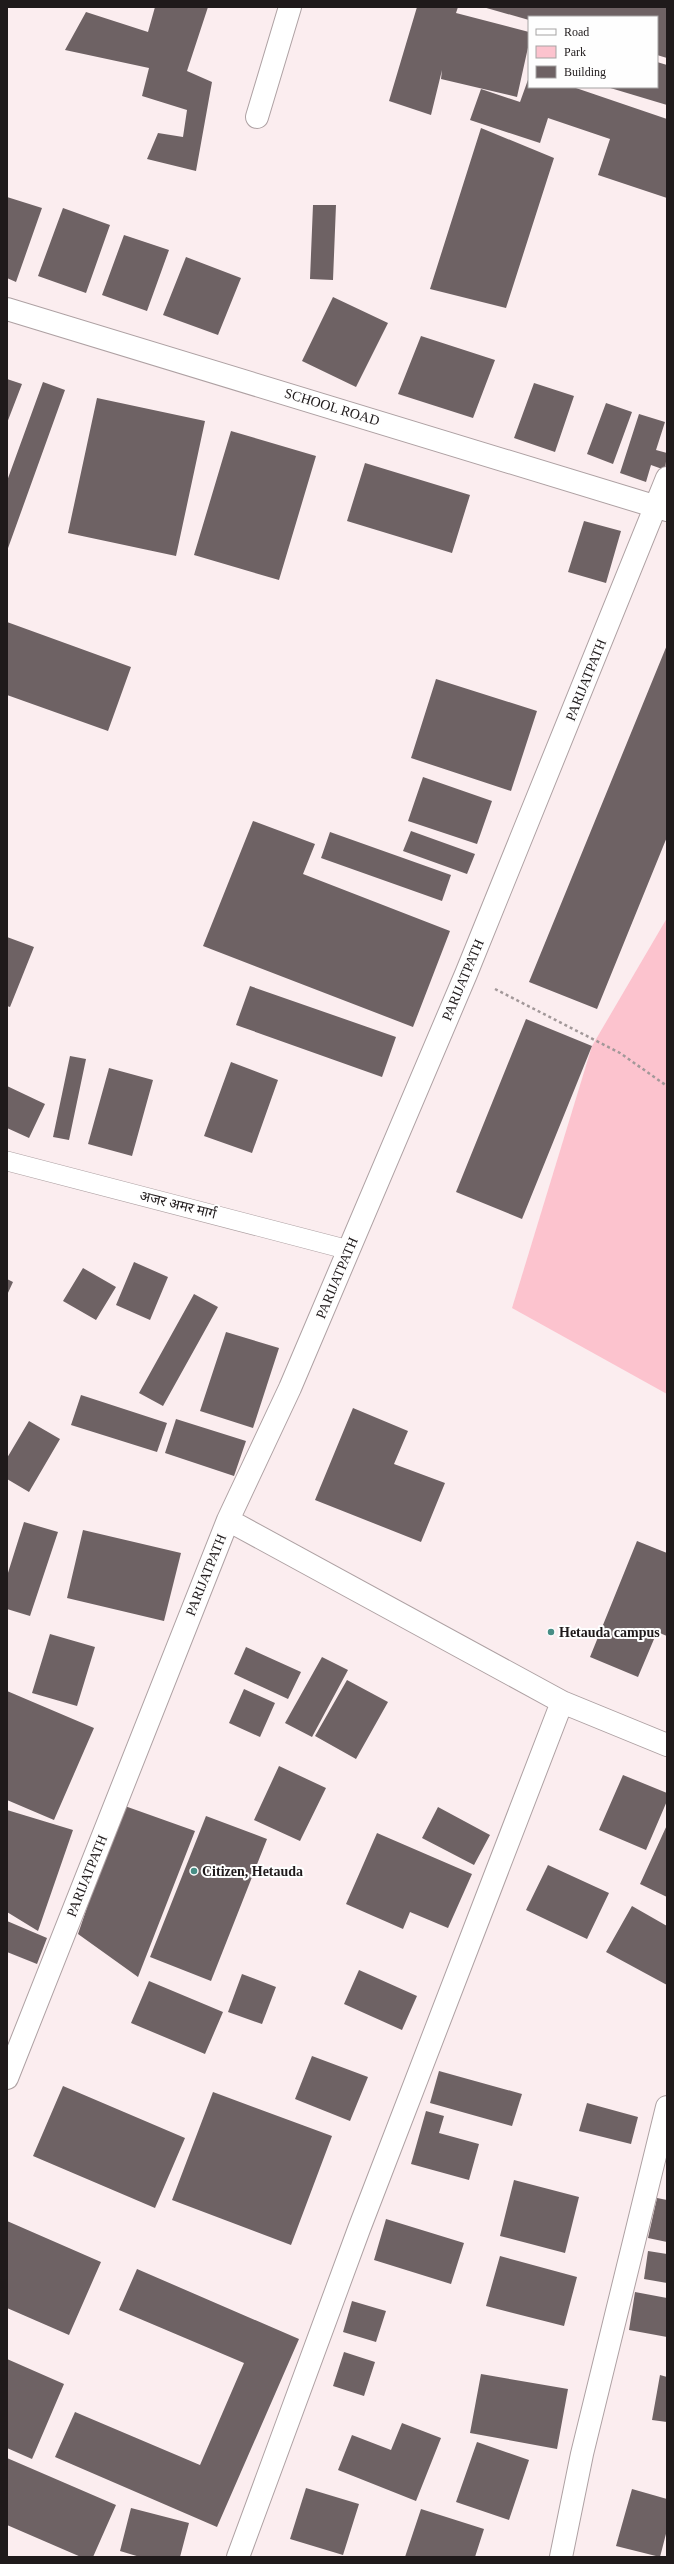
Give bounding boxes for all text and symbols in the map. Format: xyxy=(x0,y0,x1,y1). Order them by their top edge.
legend xyxy=(528,16,658,88)
text: Road xyxy=(564,25,589,39)
text: Park xyxy=(564,45,586,59)
text: Building xyxy=(564,65,606,79)
street label: SCHOOL ROAD xyxy=(283,385,381,429)
street label: PARIJATPATH xyxy=(563,637,609,723)
street label: PARIJATPATH xyxy=(439,937,487,1023)
street label: अजर अमर मार्ग xyxy=(138,1187,219,1222)
street label: PARIJATPATH xyxy=(313,1235,361,1321)
street label: PARIJATPATH xyxy=(183,1532,229,1618)
place label: Hetauda campus xyxy=(559,1625,660,1640)
marker: Hetauda campus xyxy=(546,1627,556,1637)
street label: PARIJATPATH xyxy=(64,1833,110,1919)
place label: Citizen, Hetauda xyxy=(202,1864,303,1879)
marker: Citizen, Hetauda xyxy=(189,1866,199,1876)

